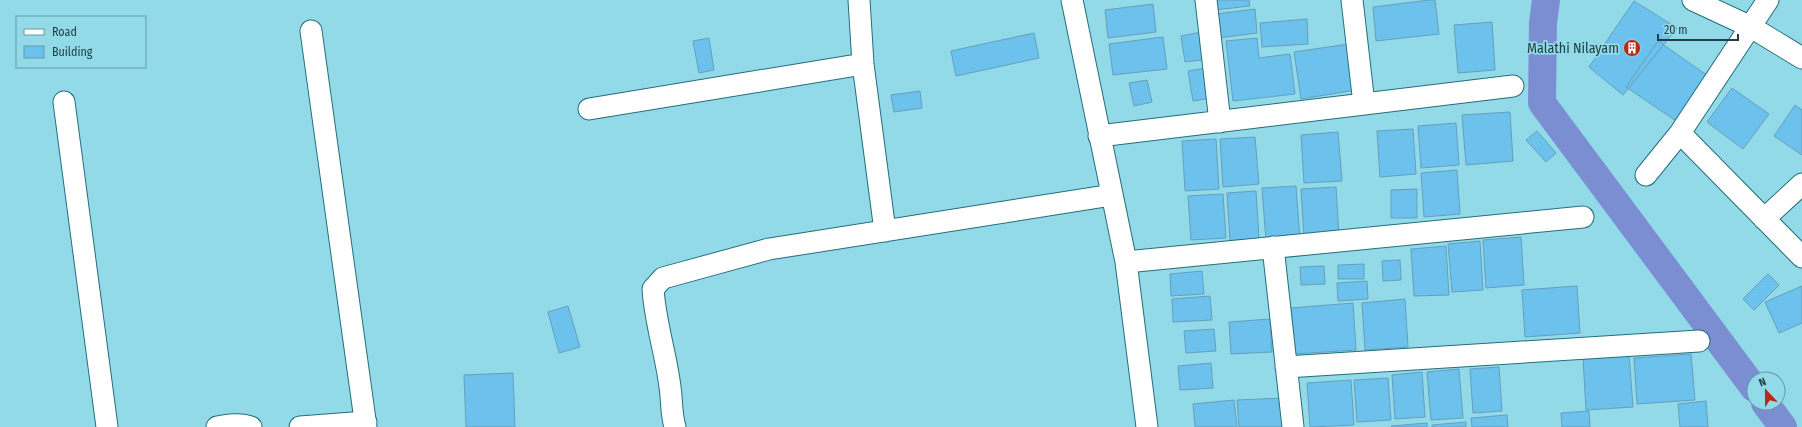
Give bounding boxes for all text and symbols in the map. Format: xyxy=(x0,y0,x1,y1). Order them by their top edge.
legend xyxy=(16,16,146,68)
scale bar xyxy=(1658,16,1738,42)
text: 20 m xyxy=(1664,23,1688,37)
text: Road xyxy=(52,25,77,39)
building icon: Malathi Nilayam xyxy=(1622,38,1642,58)
place label: Malathi Nilayam xyxy=(1527,40,1619,57)
text: Building xyxy=(52,45,93,59)
north arrow xyxy=(1746,371,1786,411)
text: N xyxy=(1757,375,1768,389)

